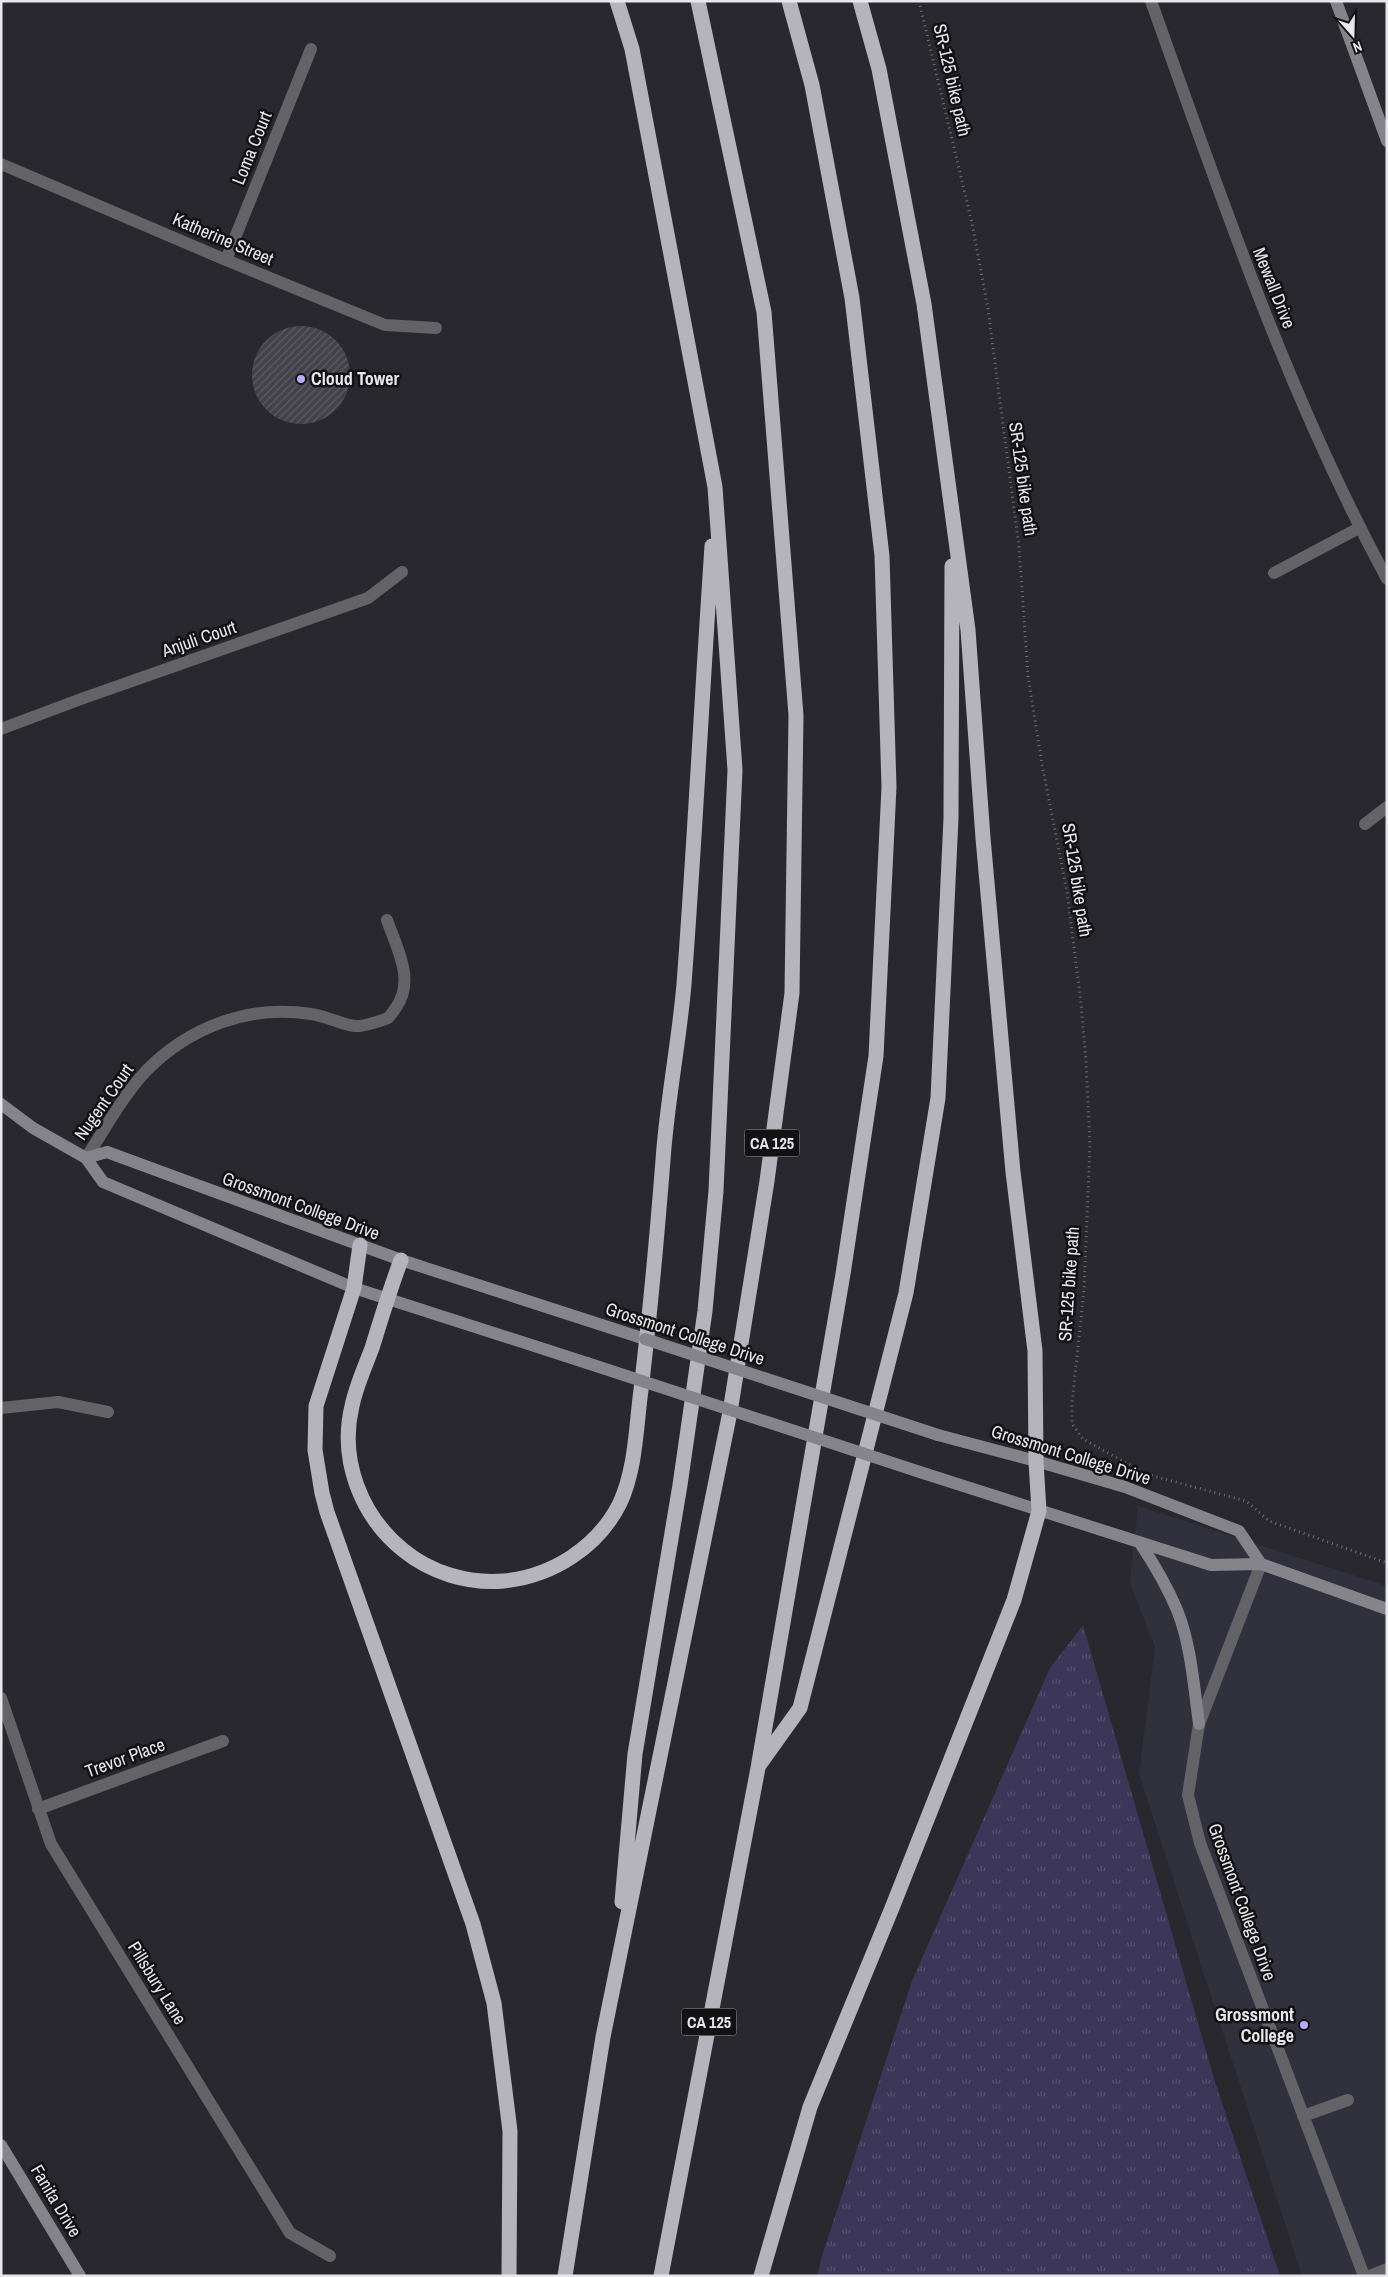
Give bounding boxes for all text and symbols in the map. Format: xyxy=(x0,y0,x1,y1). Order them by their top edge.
north arrow xyxy=(1328,10,1378,60)
street label: SR-125 bike path xyxy=(927,21,978,139)
text: N xyxy=(1350,37,1364,57)
street label: Loma Court xyxy=(226,107,278,188)
street label: Katherine Street xyxy=(169,206,278,271)
street label: Mewall Drive xyxy=(1247,244,1302,332)
place label: Cloud Tower xyxy=(311,366,400,391)
marker: Cloud Tower xyxy=(295,373,307,385)
street label: SR-125 bike path xyxy=(1003,420,1044,538)
street label: Anjuli Court xyxy=(157,614,239,663)
street label: SR-125 bike path xyxy=(1056,821,1099,939)
street label: Nugent Court xyxy=(68,1059,139,1145)
road number: CA 125 xyxy=(744,1130,800,1156)
street label: Grossmont College Drive xyxy=(219,1165,383,1246)
street label: SR-125 bike path xyxy=(1052,1226,1085,1342)
street label: Grossmont College Drive xyxy=(602,1296,768,1371)
street label: Grossmont College Drive xyxy=(988,1418,1154,1491)
street label: Trevor Place xyxy=(81,1732,168,1783)
street label: Grossmont College Drive xyxy=(1202,1820,1283,1984)
street label: Pillsbury Lane xyxy=(122,1936,193,2029)
place label: Grossmont College xyxy=(1215,2002,1294,2048)
road number: CA 125 xyxy=(682,2008,736,2035)
marker: Grossmont College xyxy=(1298,2019,1310,2031)
street label: Fanita Drive xyxy=(25,2160,88,2242)

